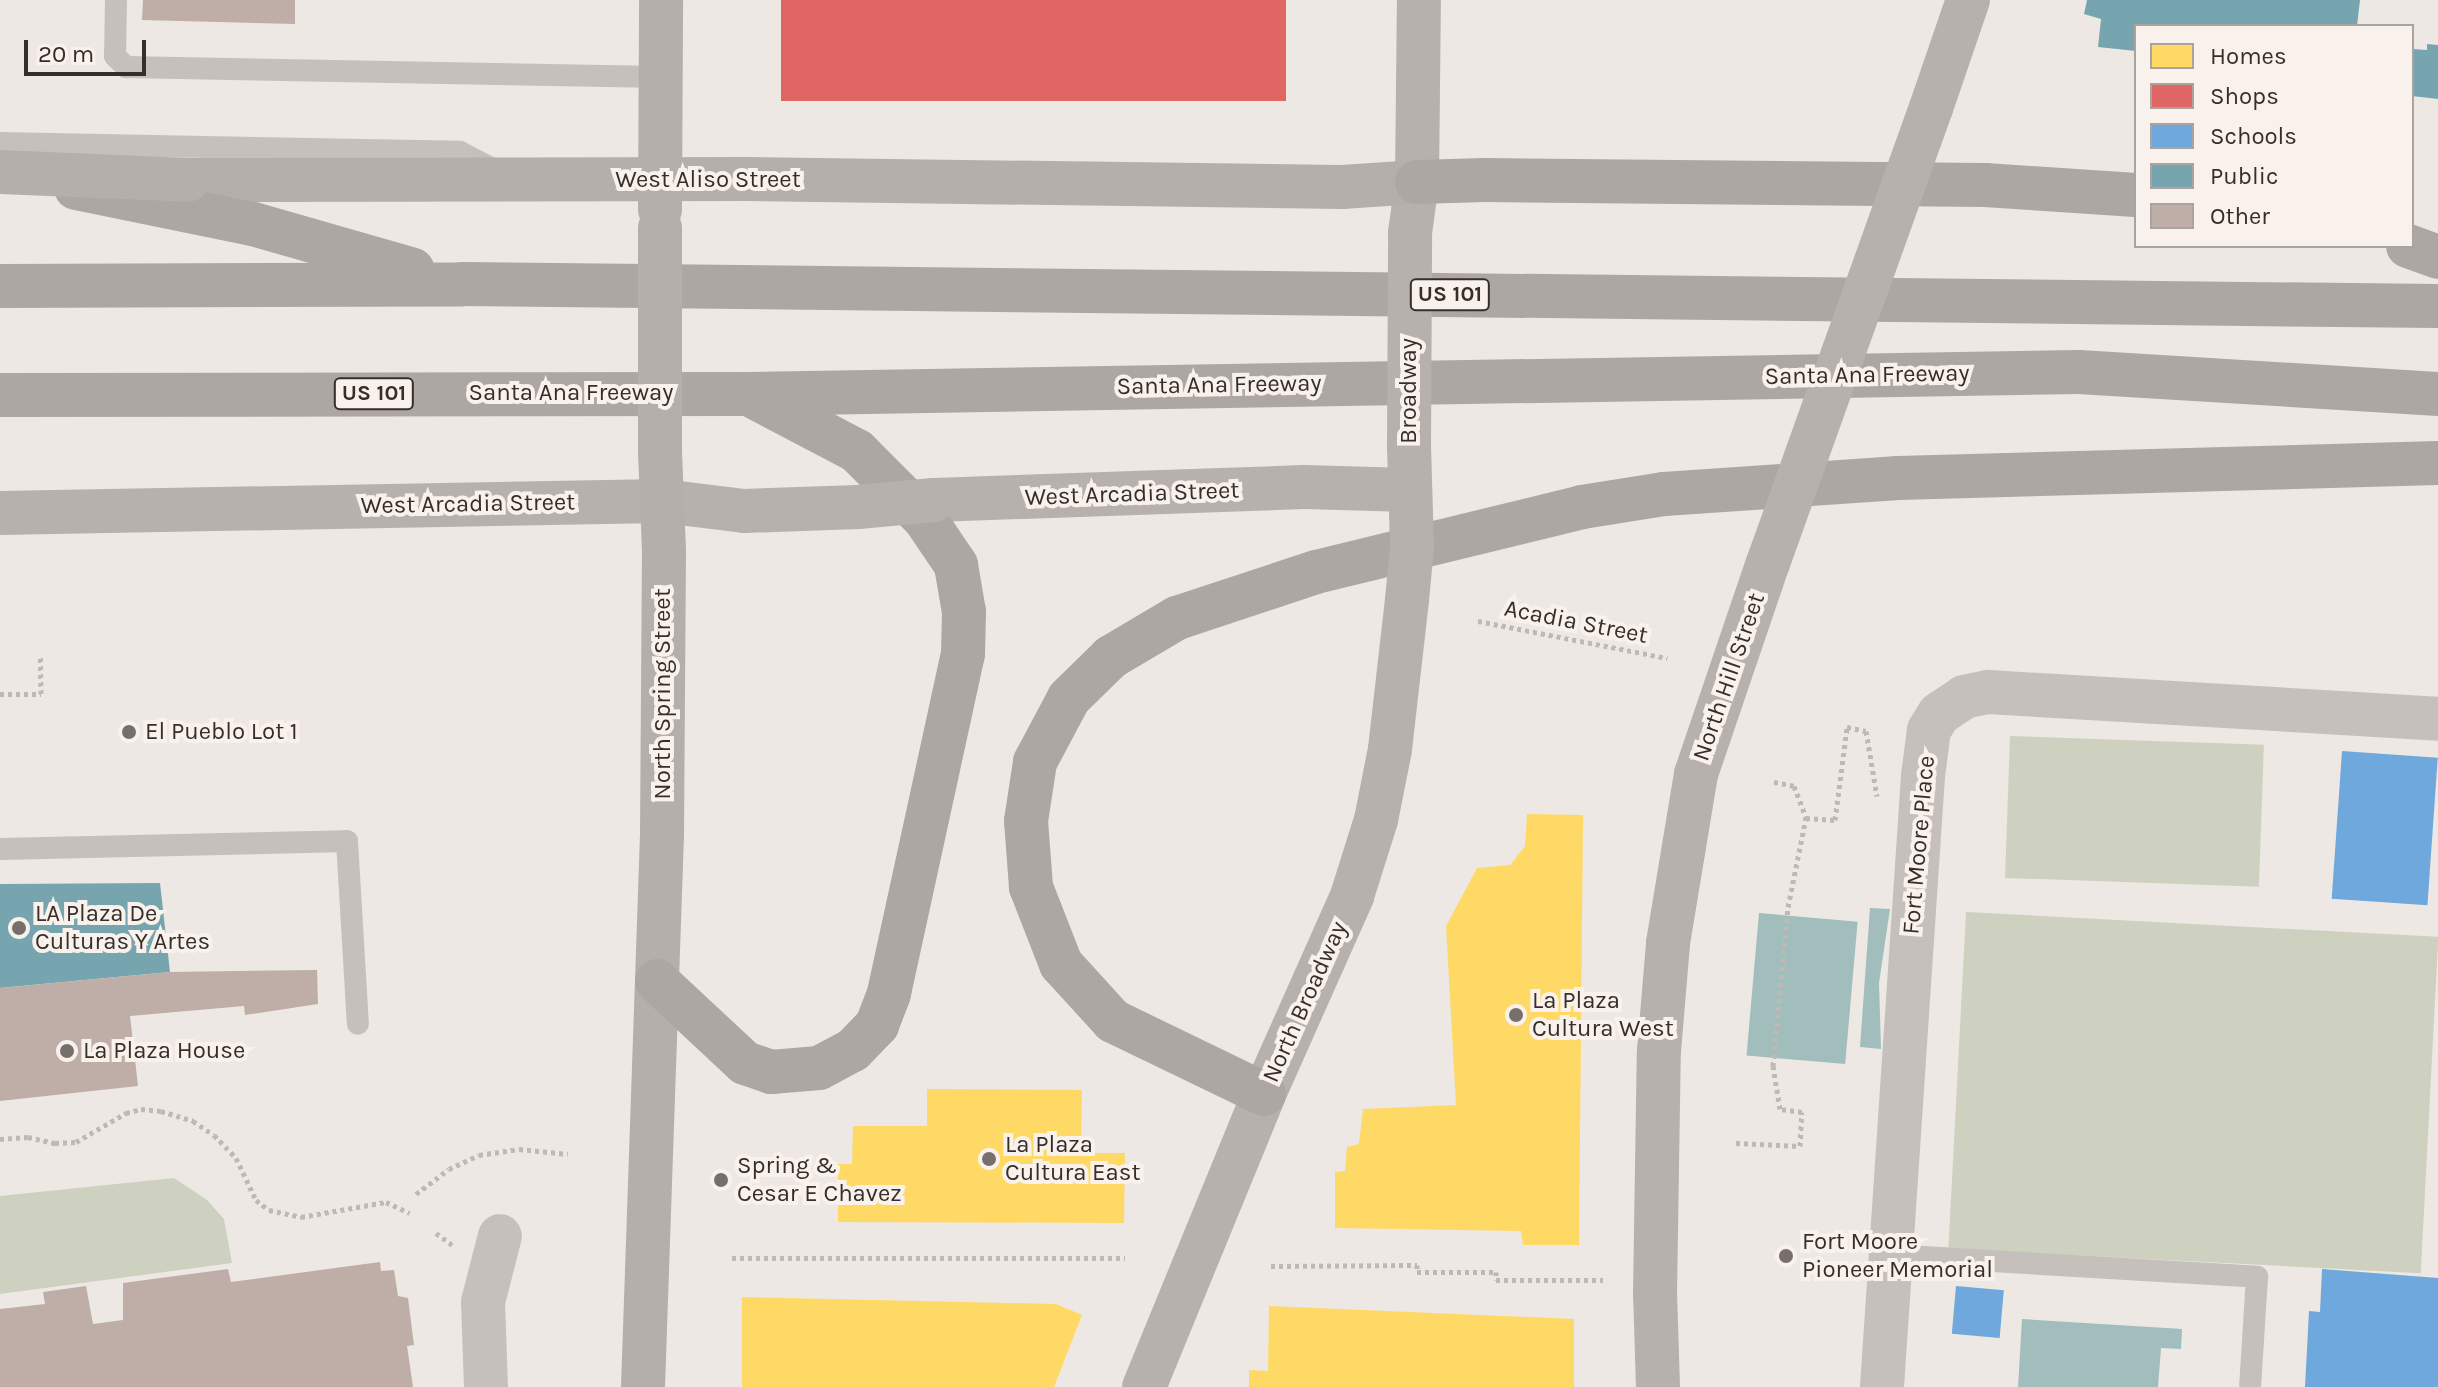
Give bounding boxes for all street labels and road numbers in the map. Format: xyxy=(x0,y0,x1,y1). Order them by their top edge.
street label: West Aliso Street xyxy=(615,166,801,194)
road number: US 101 xyxy=(1408,277,1492,313)
street label: Broadway xyxy=(1395,338,1423,444)
street label: Santa Ana Freeway xyxy=(1764,359,1970,391)
street label: Santa Ana Freeway xyxy=(1116,369,1322,401)
road number: US 101 xyxy=(332,376,416,412)
street label: Santa Ana Freeway xyxy=(469,379,673,407)
street label: West Arcadia Street xyxy=(1024,476,1240,512)
street label: West Arcadia Street xyxy=(360,488,576,520)
street label: North Spring Street xyxy=(649,588,677,800)
street label: North Hill Street xyxy=(1687,589,1771,765)
street label: Acadia Street xyxy=(1502,594,1650,650)
street label: Fort Moore Place xyxy=(1897,754,1941,936)
street label: North Broadway xyxy=(1257,917,1353,1087)

